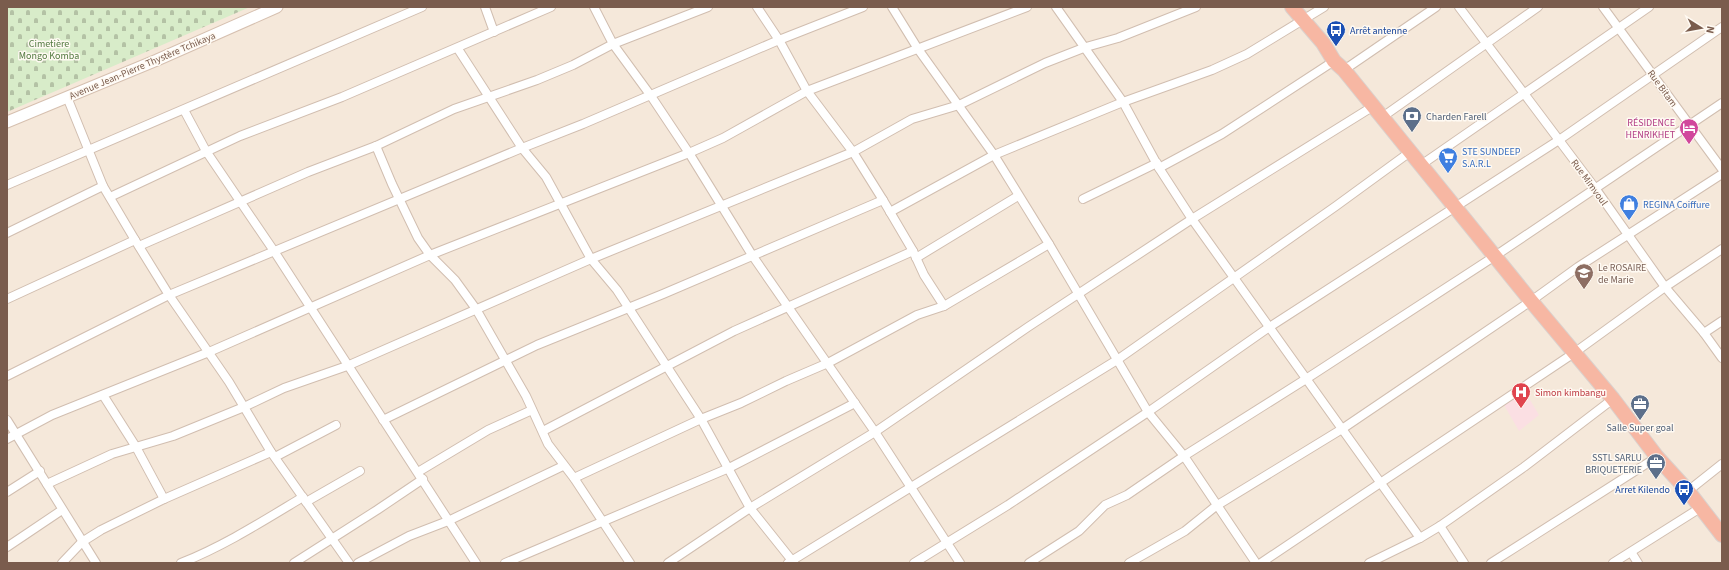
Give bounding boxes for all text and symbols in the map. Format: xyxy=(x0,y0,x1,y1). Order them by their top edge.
north arrow xyxy=(1681,8,1721,48)
bus stop icon: Arrêt antenne xyxy=(1325,19,1347,47)
place label: Arrêt antenne xyxy=(1350,24,1407,38)
text: N xyxy=(1702,25,1718,35)
street label: Avenue Jean-Pierre Thystère Tchikaya xyxy=(67,29,218,103)
park label: Cimetière Mongo Komba xyxy=(19,37,79,63)
street label: Rue Bitam xyxy=(1644,67,1680,110)
bank icon: Charden Farell xyxy=(1401,105,1423,133)
place label: Charden Farell xyxy=(1426,110,1487,124)
place label: RÉSIDENCE HENRIKHET xyxy=(1625,116,1676,142)
hotel icon: RÉSIDENCE HENRIKHET xyxy=(1678,117,1700,145)
place label: STE SUNDEEP S.A.R.L xyxy=(1462,145,1521,171)
supermarket icon: STE SUNDEEP S.A.R.L xyxy=(1437,146,1459,174)
street label: Rue Mimvoul xyxy=(1568,157,1611,209)
shop icon: REGINA Coiffure xyxy=(1618,193,1640,221)
place label: REGINA Coiffure xyxy=(1643,198,1710,212)
place label: Le ROSAIRE de Marie xyxy=(1598,261,1646,287)
school or university icon: Le ROSAIRE de Marie xyxy=(1573,262,1595,290)
hospital icon: Simon kimbangu xyxy=(1510,381,1532,409)
place label: Simon kimbangu xyxy=(1535,386,1606,400)
office icon: Salle Super goal xyxy=(1629,393,1651,421)
place label: Salle Super goal xyxy=(1607,421,1674,435)
place label: SSTL SARLU BRIQUETERIE xyxy=(1585,451,1642,477)
office icon: SSTL SARLU BRIQUETERIE xyxy=(1645,452,1667,480)
bus stop icon: Arret Kilendo xyxy=(1673,478,1695,506)
place label: Arret Kilendo xyxy=(1615,483,1670,497)

